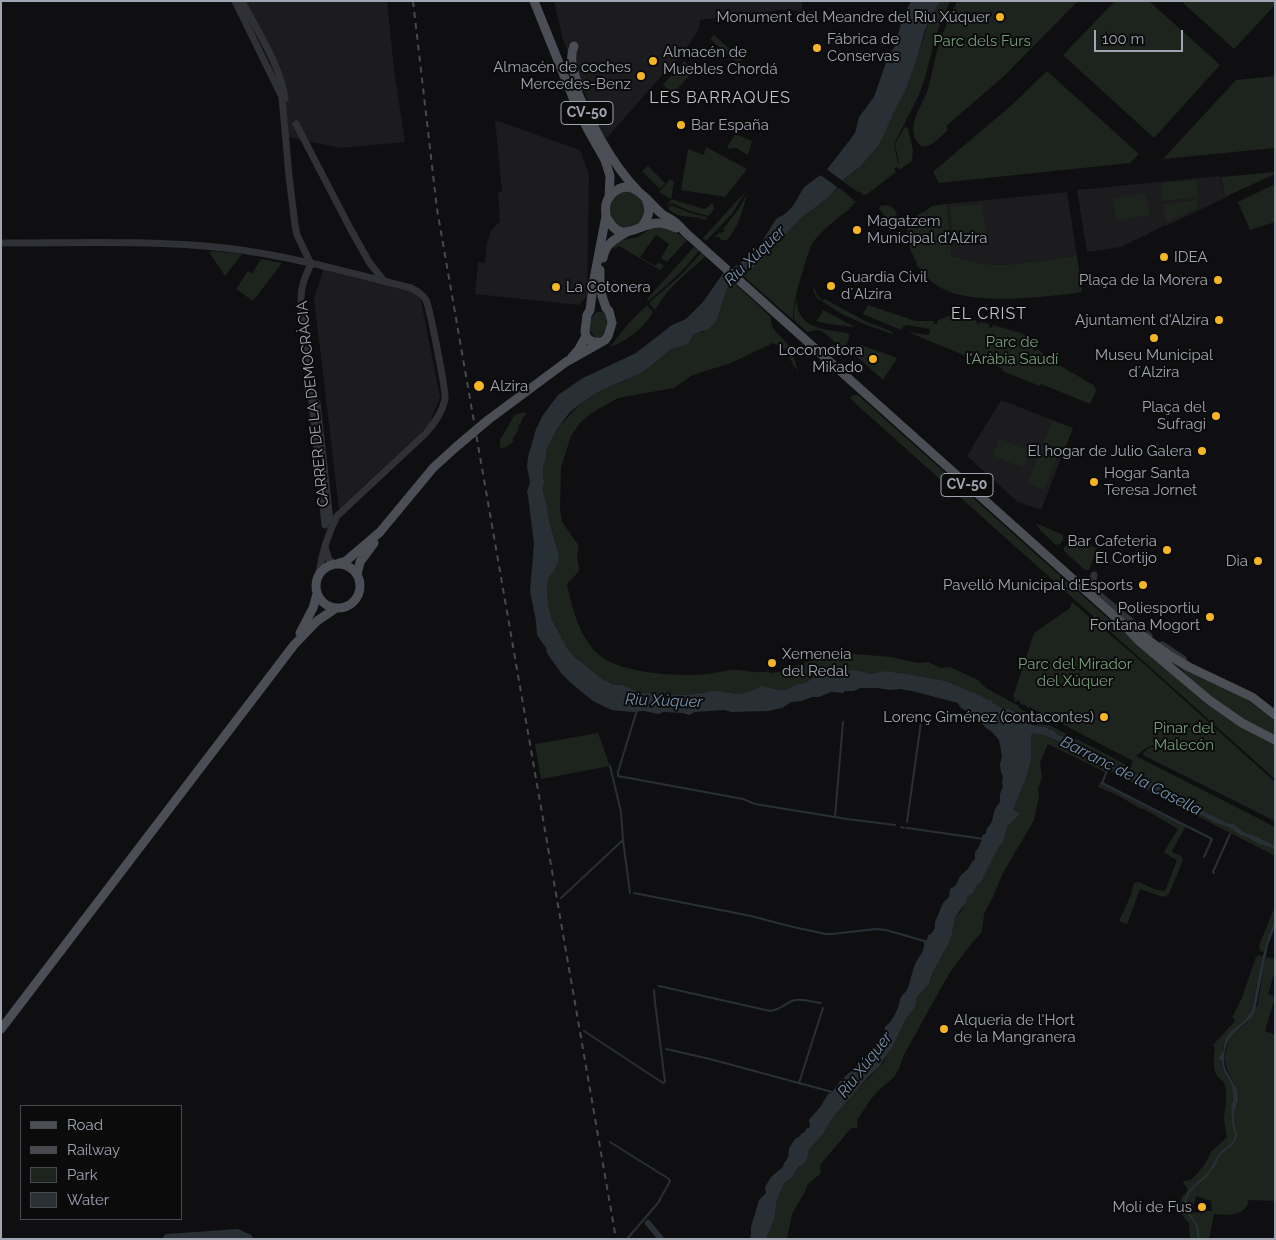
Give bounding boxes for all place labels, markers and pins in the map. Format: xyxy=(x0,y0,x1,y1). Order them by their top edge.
place label: Monument del Meandre del Riu Xúquer xyxy=(716,8,990,26)
marker: Monument del Meandre del Riu Xúquer xyxy=(994,11,1006,23)
place label: Fábrica de Conservas xyxy=(827,30,899,65)
marker: Fábrica de Conservas xyxy=(811,42,823,54)
place label: Almacén de Muebles Chordá xyxy=(663,43,778,78)
marker: Almacén de Muebles Chordá xyxy=(647,55,659,67)
place label: Almacén de coches Mercedes-Benz xyxy=(493,58,631,93)
marker: Almacén de coches Mercedes-Benz xyxy=(635,70,647,82)
place label: Bar España xyxy=(691,116,769,134)
marker: Bar España xyxy=(675,119,687,131)
place label: Magatzem Municipal d'Alzira xyxy=(867,212,988,247)
marker: Magatzem Municipal d'Alzira xyxy=(851,224,863,236)
place label: IDEA xyxy=(1174,248,1208,266)
marker: IDEA xyxy=(1158,251,1170,263)
place label: Guardia Civil d´Alzira xyxy=(841,268,927,303)
place label: Plaça de la Morera xyxy=(1079,271,1208,289)
marker: Plaça de la Morera xyxy=(1212,274,1224,286)
place label: La Cotonera xyxy=(566,278,651,296)
marker: Guardia Civil d´Alzira xyxy=(825,280,837,292)
marker: La Cotonera xyxy=(550,281,562,293)
place label: Ajuntament d'Alzira xyxy=(1075,311,1209,329)
marker: Ajuntament d'Alzira xyxy=(1213,314,1225,326)
marker: Museu Municipal d´Alzira xyxy=(1148,332,1160,344)
place label: Locomotora Mikado xyxy=(779,341,863,376)
place label: Museu Municipal d´Alzira xyxy=(1095,346,1213,381)
marker: Locomotora Mikado xyxy=(867,353,879,365)
place label: Alzira xyxy=(490,377,528,395)
marker: Alzira xyxy=(472,379,486,393)
place label: Plaça del Sufragi xyxy=(1142,398,1206,433)
marker: Plaça del Sufragi xyxy=(1210,410,1222,422)
place label: El hogar de Julio Galera xyxy=(1027,442,1192,460)
marker: El hogar de Julio Galera xyxy=(1196,445,1208,457)
place label: Hogar Santa Teresa Jornet xyxy=(1104,464,1197,499)
marker: Hogar Santa Teresa Jornet xyxy=(1088,476,1100,488)
place label: Bar Cafeteria El Cortijo xyxy=(1067,532,1157,567)
marker: Bar Cafeteria El Cortijo xyxy=(1161,544,1173,556)
place label: Dia xyxy=(1226,552,1248,570)
marker: Dia xyxy=(1252,555,1264,567)
place label: Pavelló Municipal d'Esports xyxy=(943,576,1133,594)
marker: Pavelló Municipal d'Esports xyxy=(1137,579,1149,591)
place label: Poliesportiu Fontana Mogort xyxy=(1090,599,1200,634)
marker: Poliesportiu Fontana Mogort xyxy=(1204,611,1216,623)
place label: Xemeneia del Redal xyxy=(782,645,851,680)
marker: Xemeneia del Redal xyxy=(766,657,778,669)
place label: Lorenç Giménez (contacontes) xyxy=(883,708,1094,726)
marker: Lorenç Giménez (contacontes) xyxy=(1098,711,1110,723)
place label: Alqueria de l'Hort de la Mangranera xyxy=(954,1011,1076,1046)
marker: Alqueria de l'Hort de la Mangranera xyxy=(938,1023,950,1035)
place label: Molí de Fus xyxy=(1112,1198,1192,1216)
marker: Molí de Fus xyxy=(1196,1201,1208,1213)

